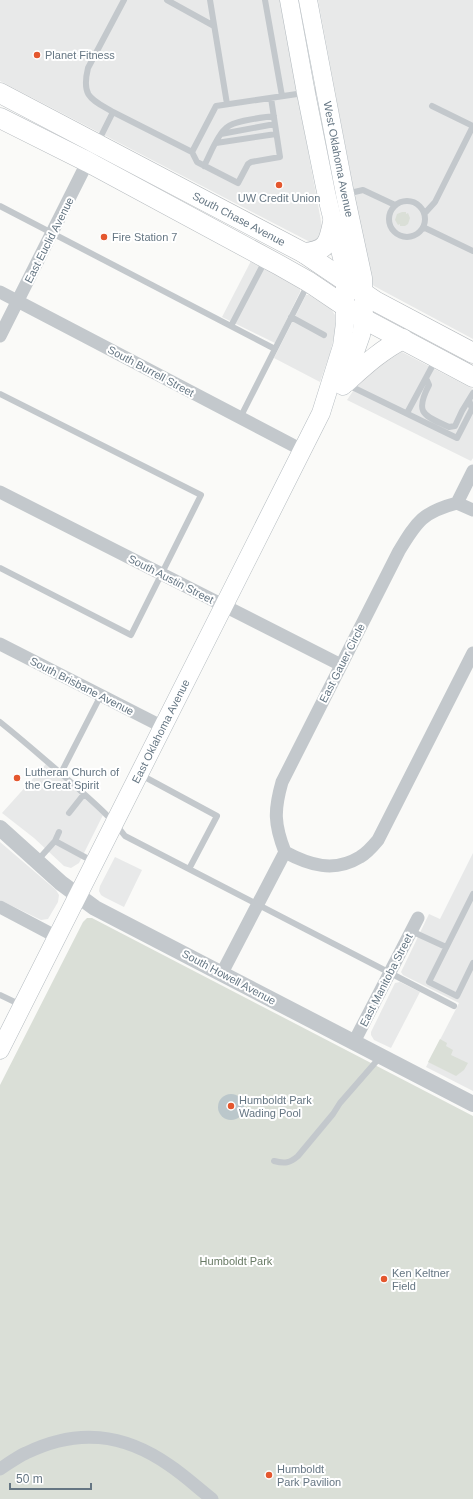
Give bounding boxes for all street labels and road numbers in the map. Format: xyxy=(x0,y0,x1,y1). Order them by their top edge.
street label: West Oklahoma Avenue xyxy=(321,100,356,218)
street label: South Chase Avenue xyxy=(190,189,287,248)
street label: East Euclid Avenue xyxy=(22,195,76,285)
street label: South Burrell Street xyxy=(106,343,196,399)
street label: South Austin Street xyxy=(126,552,216,606)
street label: East Gauer Circle xyxy=(317,622,367,704)
street label: South Brisbane Avenue xyxy=(28,655,136,717)
street label: East Oklahoma Avenue xyxy=(129,677,192,785)
street label: East Manitoba Street xyxy=(357,932,415,1028)
street label: South Howell Avenue xyxy=(180,947,278,1007)

